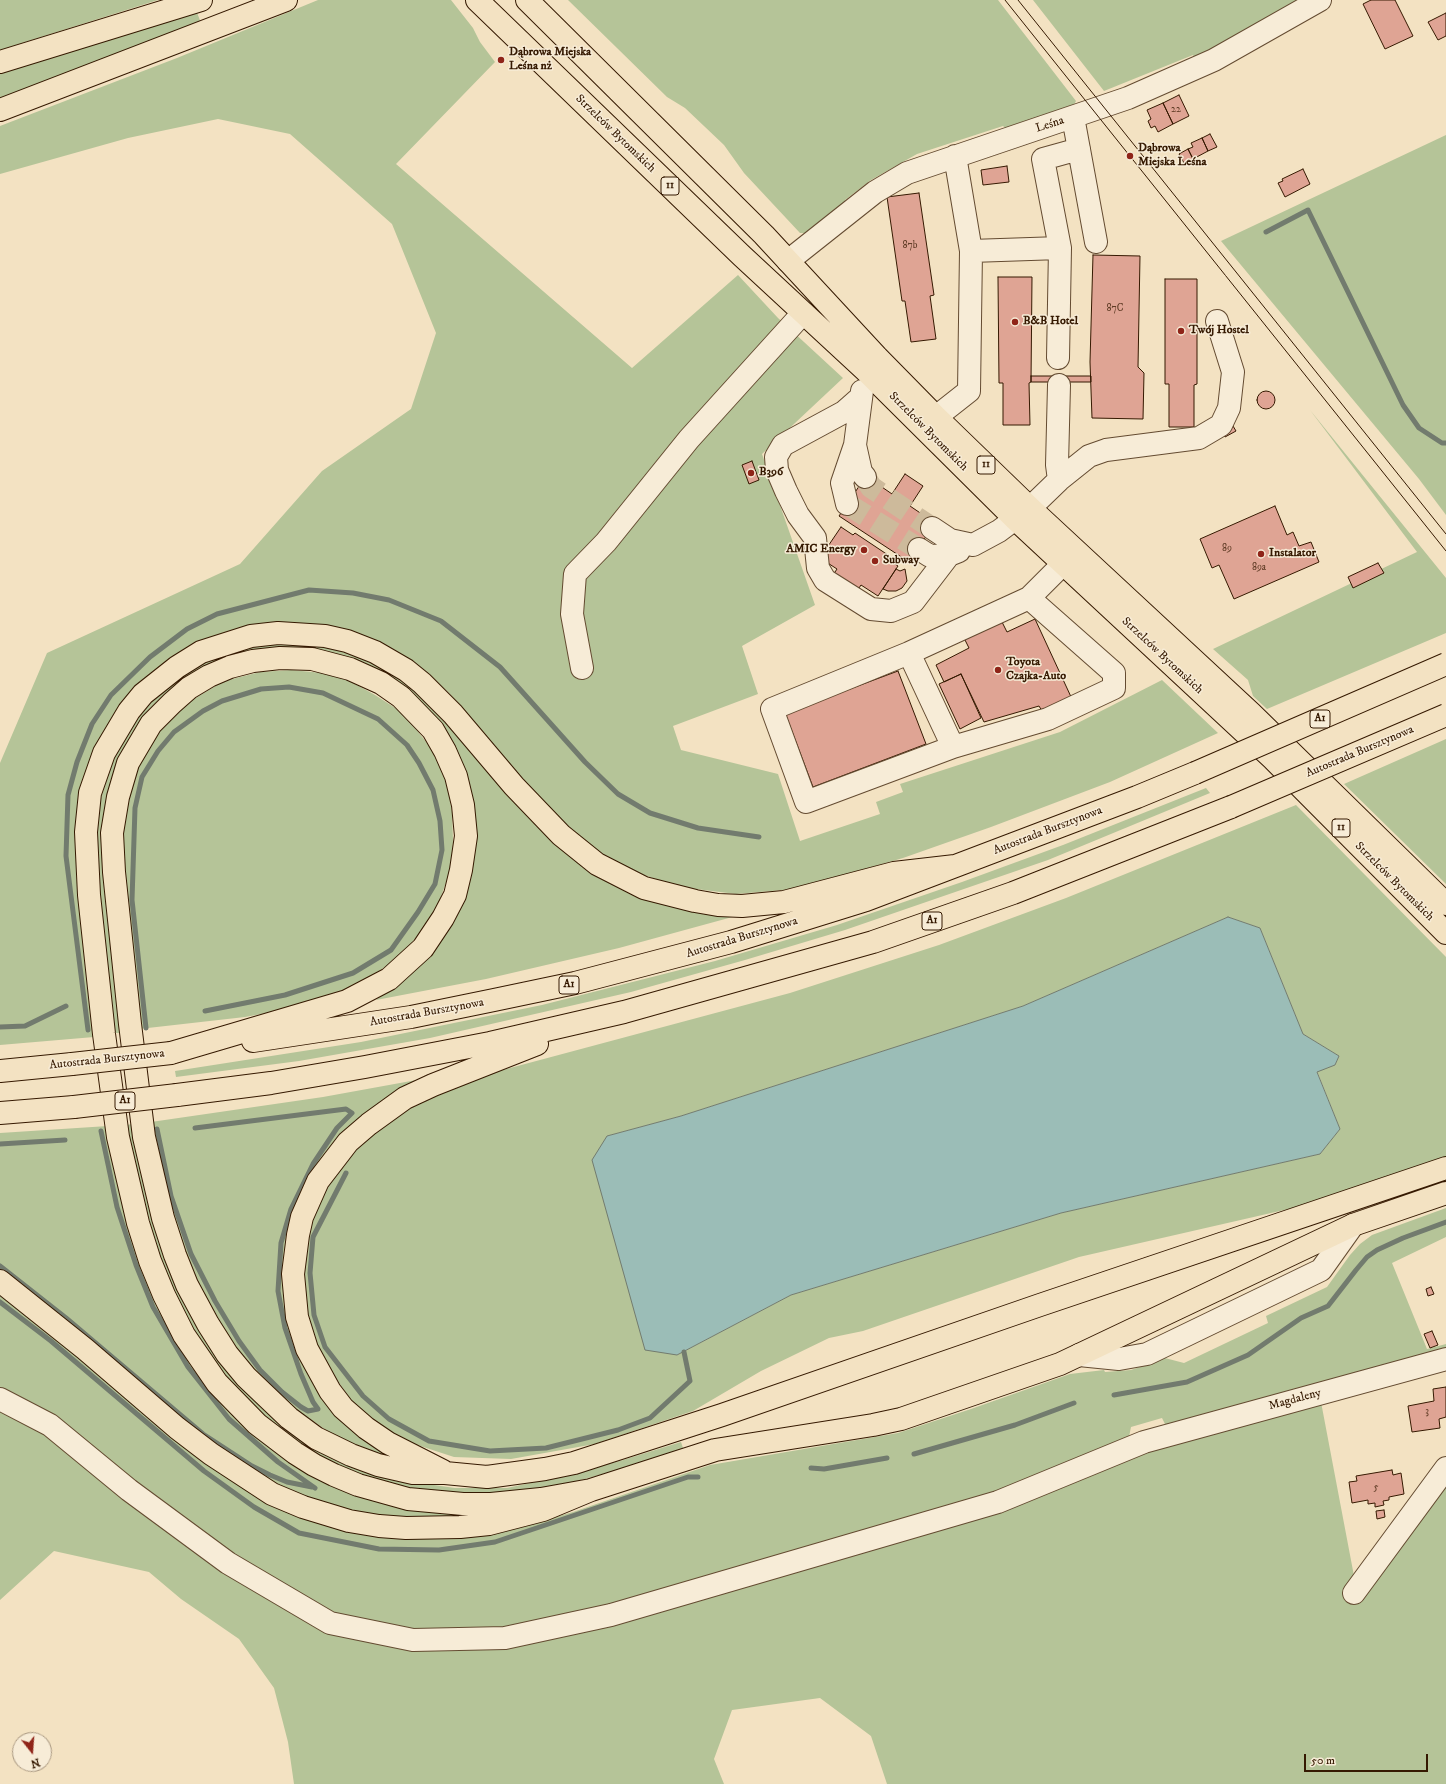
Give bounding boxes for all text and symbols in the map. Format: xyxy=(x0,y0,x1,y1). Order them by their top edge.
place label: Dąbrowa Miejska Leśna nż xyxy=(509,46,591,74)
marker: Dąbrowa Miejska Leśna nż xyxy=(496,55,506,65)
street label: Strzelców Bytomskich xyxy=(572,92,658,176)
house number: 22 xyxy=(1171,104,1181,116)
street label: Leśna xyxy=(1034,114,1066,136)
place label: Dąbrowa Miejska Leśna xyxy=(1138,142,1207,170)
marker: Dąbrowa Miejska Leśna xyxy=(1125,151,1135,161)
road number: 11 xyxy=(661,177,679,195)
house number: 87b xyxy=(903,240,917,252)
house number: 87C xyxy=(1107,303,1123,315)
place label: B&B Hotel xyxy=(1023,315,1078,329)
marker: B&B Hotel xyxy=(1010,317,1020,327)
place label: Twój Hostel xyxy=(1189,324,1249,338)
marker: Twój Hostel xyxy=(1176,326,1186,336)
street label: Strzelców Bytomskich xyxy=(885,389,971,475)
road number: 11 xyxy=(977,456,995,474)
place label: B396 xyxy=(759,466,783,480)
marker: B396 xyxy=(746,468,756,478)
place label: AMIC Energy xyxy=(786,543,856,557)
house number: 89 xyxy=(1222,543,1232,555)
marker: AMIC Energy xyxy=(859,545,869,555)
place label: Instalator xyxy=(1269,547,1316,561)
marker: Instalator xyxy=(1256,549,1266,559)
place label: Subway xyxy=(883,554,919,568)
marker: Subway xyxy=(870,556,880,566)
house number: 89a xyxy=(1252,562,1266,574)
street label: Strzelców Bytomskich xyxy=(1118,615,1206,697)
place label: Toyota Czajka-Auto xyxy=(1006,656,1066,684)
marker: Toyota Czajka-Auto xyxy=(993,665,1003,675)
road number: A1 xyxy=(1310,710,1330,728)
street label: Autostrada Bursztynowa xyxy=(1304,723,1416,781)
street label: Autostrada Bursztynowa xyxy=(991,804,1105,858)
road number: 11 xyxy=(1332,819,1350,837)
street label: Strzelców Bytomskich xyxy=(1351,839,1437,925)
road number: A1 xyxy=(922,912,942,930)
street label: Autostrada Bursztynowa xyxy=(685,914,799,962)
road number: A1 xyxy=(559,976,579,994)
street label: Autostrada Bursztynowa xyxy=(369,996,485,1030)
street label: Autostrada Bursztynowa xyxy=(49,1047,165,1073)
road number: A1 xyxy=(115,1092,135,1110)
street label: Magdaleny xyxy=(1267,1386,1323,1414)
house number: 3 xyxy=(1425,1406,1429,1418)
house number: 5 xyxy=(1374,1482,1378,1494)
north arrow xyxy=(12,1732,52,1772)
scale bar xyxy=(1306,1746,1430,1772)
text: 50 m xyxy=(1311,1753,1335,1768)
text: N xyxy=(29,1755,42,1771)

